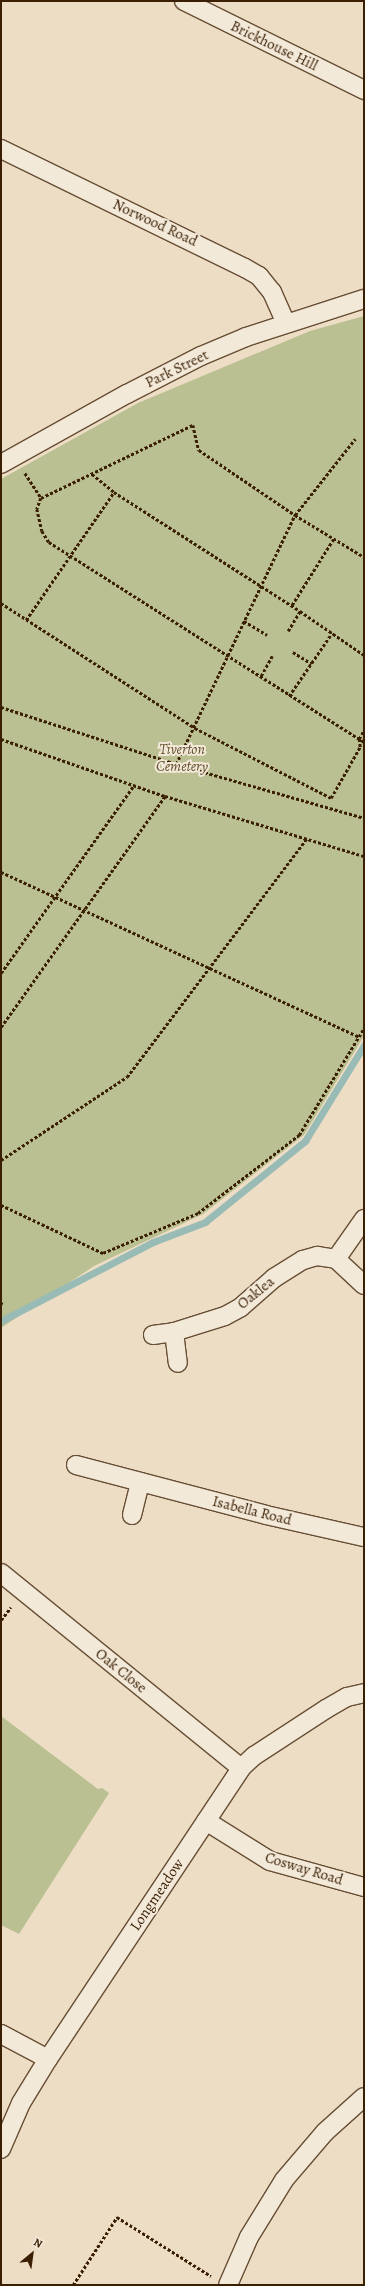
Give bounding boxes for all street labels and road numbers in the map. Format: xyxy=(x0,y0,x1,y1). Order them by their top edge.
street label: Brickhouse Hill xyxy=(228,17,320,75)
street label: Norwood Road xyxy=(110,196,200,250)
street label: Park Street xyxy=(142,346,212,392)
street label: Oaklea xyxy=(234,1273,278,1313)
street label: Isabella Road xyxy=(211,1492,293,1530)
street label: Oak Close xyxy=(92,1645,150,1697)
street label: Cosway Road xyxy=(263,1849,345,1889)
street label: Longmeadow xyxy=(126,1856,188,1934)

